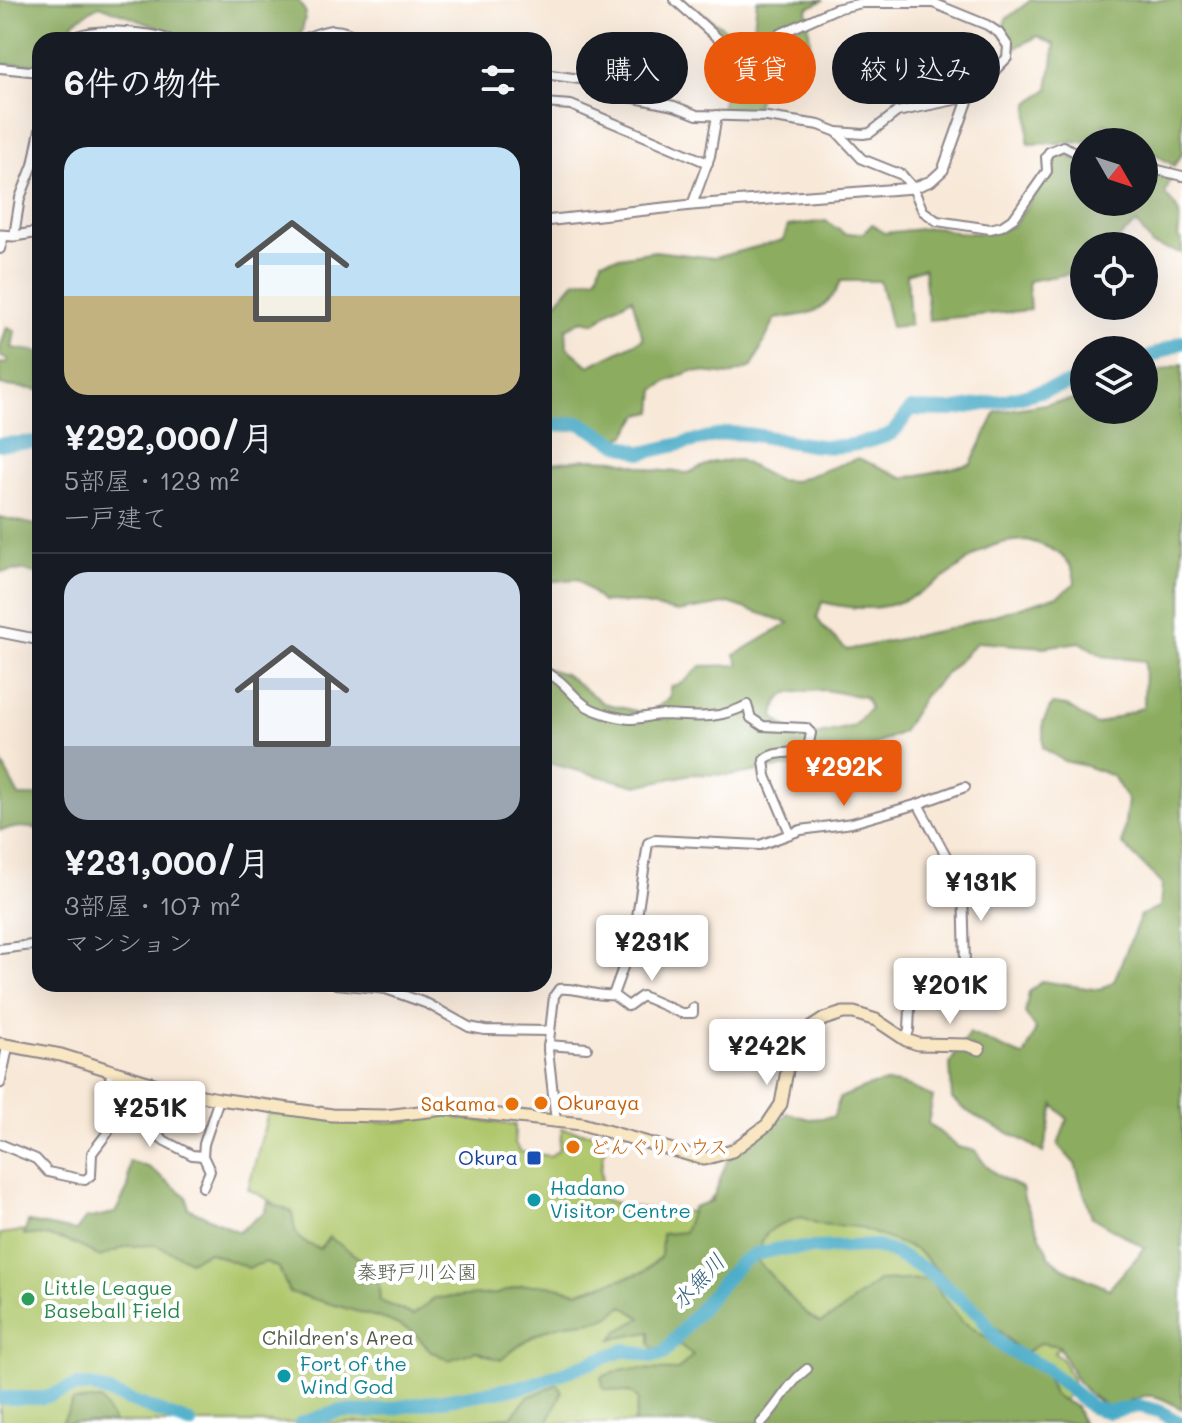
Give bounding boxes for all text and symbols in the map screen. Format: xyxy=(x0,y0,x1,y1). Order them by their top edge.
chip: 購入 xyxy=(576,32,688,104)
chip: 賃貸 xyxy=(704,32,816,104)
chip: 絞り込み xyxy=(832,32,1000,104)
icon: filters xyxy=(476,58,520,102)
text: 6件の物件 xyxy=(64,59,221,104)
north arrow xyxy=(1070,128,1158,216)
map controls xyxy=(1070,128,1158,424)
icon: home xyxy=(220,199,364,343)
button: locate xyxy=(1070,232,1158,320)
button: layers xyxy=(1070,336,1158,424)
text: ¥292,000/月 xyxy=(64,414,275,459)
text: 5部屋 · 123 m² xyxy=(64,463,239,497)
text: 一戸建て xyxy=(64,500,168,534)
icon: home xyxy=(220,624,364,768)
pin: ¥292K xyxy=(788,740,900,808)
text: ¥292K xyxy=(805,749,883,783)
text: ¥231,000/月 xyxy=(64,839,271,884)
pin: ¥131K xyxy=(925,855,1037,923)
text: ¥131K xyxy=(945,864,1017,898)
text: 3部屋 · 107 m² xyxy=(64,888,240,922)
pin: ¥231K xyxy=(596,915,708,983)
text: ¥231K xyxy=(614,924,690,958)
text: マンション xyxy=(64,925,193,959)
pin: ¥201K xyxy=(894,958,1006,1026)
text: ¥201K xyxy=(912,967,988,1001)
pin: ¥242K xyxy=(711,1019,823,1087)
text: ¥242K xyxy=(727,1028,807,1062)
pin: ¥251K xyxy=(94,1081,206,1149)
place label: Okuraya xyxy=(557,1089,640,1115)
text: ¥251K xyxy=(112,1090,188,1124)
place label: Sakama xyxy=(421,1090,496,1116)
marker: Okuraya xyxy=(532,1094,550,1112)
marker: Sakama xyxy=(503,1095,521,1113)
place label: どんぐりハウス xyxy=(589,1133,728,1159)
marker: どんぐりハウス xyxy=(564,1138,582,1156)
place label: Okura xyxy=(458,1144,518,1170)
marker: Okura xyxy=(525,1149,543,1167)
place label: Hadano Visitor Centre xyxy=(550,1174,691,1223)
marker: Hadano Visitor Centre xyxy=(525,1191,543,1209)
water label: 水無川 xyxy=(665,1247,731,1315)
park label: 秦野戸川公園 xyxy=(357,1258,477,1284)
place label: Little League Baseball Field xyxy=(44,1274,180,1323)
marker: Little League Baseball Field xyxy=(19,1290,37,1308)
park label: Children's Area xyxy=(262,1324,414,1350)
place label: Fort of the Wind God xyxy=(300,1350,407,1399)
marker: Fort of the Wind God xyxy=(275,1367,293,1385)

